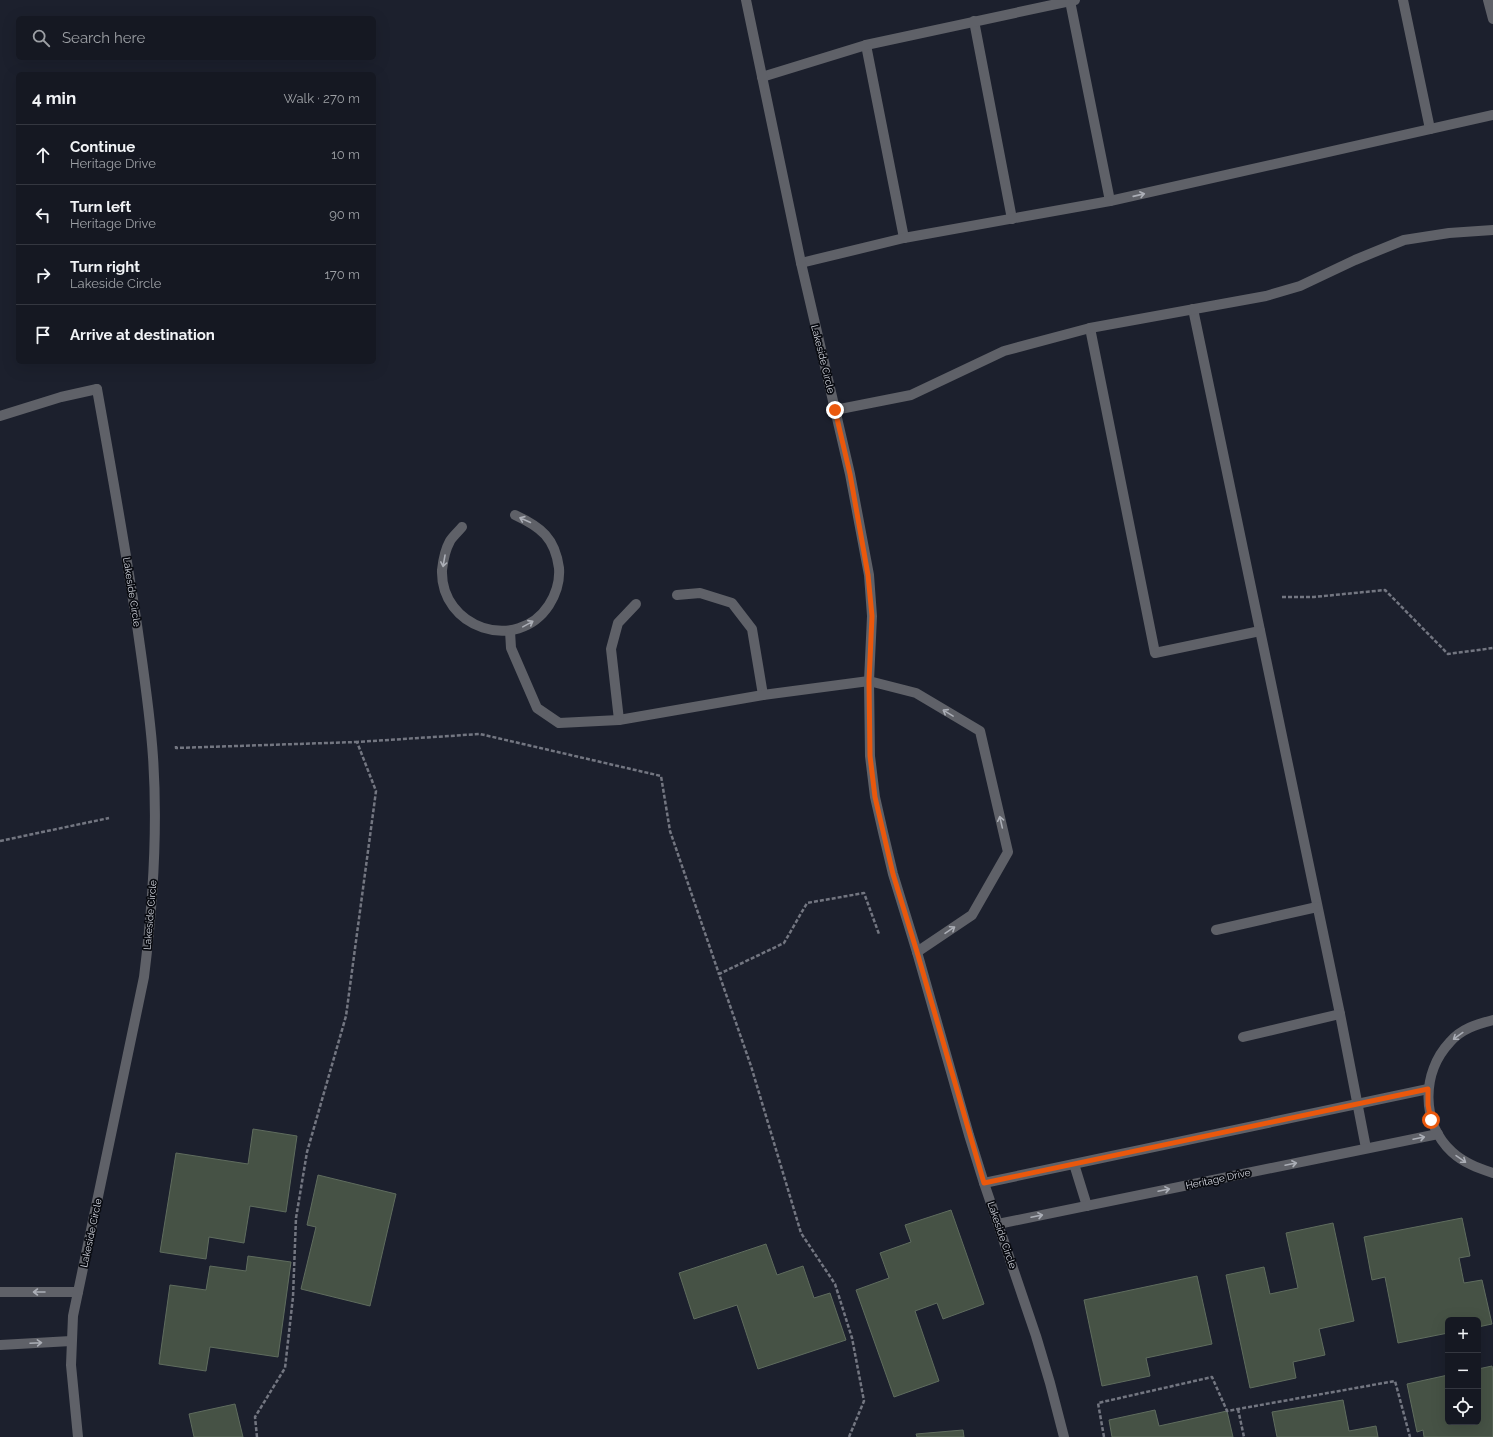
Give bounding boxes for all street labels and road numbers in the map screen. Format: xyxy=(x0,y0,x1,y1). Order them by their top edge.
street label: Lakeside Circle xyxy=(809,324,837,395)
street label: Lakeside Circle xyxy=(121,556,143,628)
street label: Lakeside Circle xyxy=(141,879,159,951)
street label: Heritage Drive xyxy=(1185,1167,1252,1191)
street label: Lakeside Circle xyxy=(78,1197,104,1269)
street label: Lakeside Circle xyxy=(985,1200,1019,1270)

